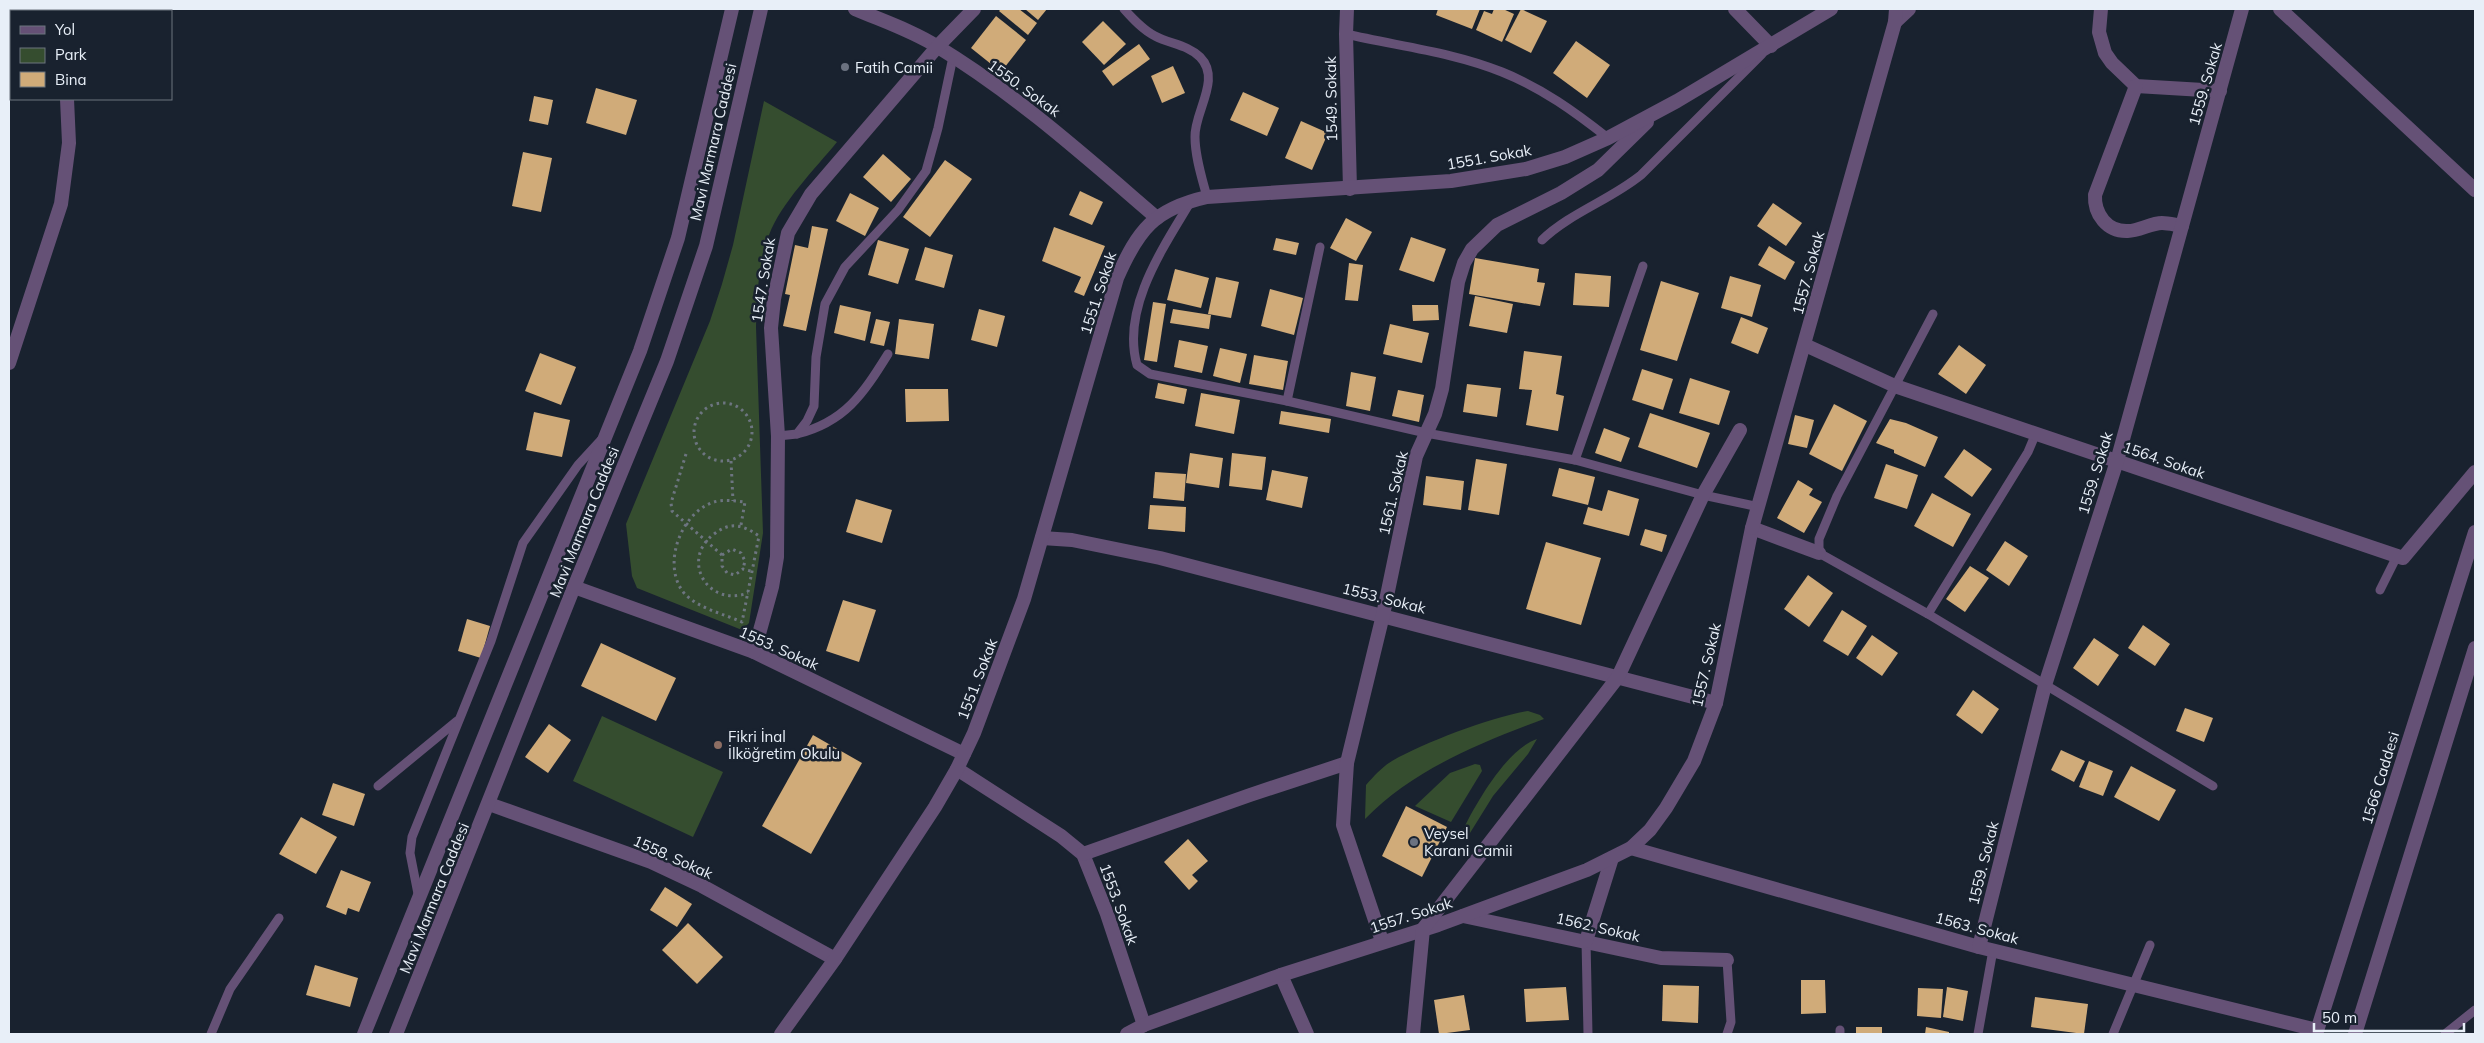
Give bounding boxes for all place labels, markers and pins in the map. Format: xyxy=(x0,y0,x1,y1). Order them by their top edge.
place label: Fatih Camii xyxy=(855,58,933,77)
marker: Fatih Camii xyxy=(839,61,851,73)
place label: Fikri İnal İlköğretim Okulu xyxy=(728,727,840,763)
marker: Fikri İnal İlköğretim Okulu xyxy=(712,739,724,751)
place label: Veysel Karani Camii xyxy=(1424,824,1512,860)
marker: Veysel Karani Camii xyxy=(1408,836,1420,848)

